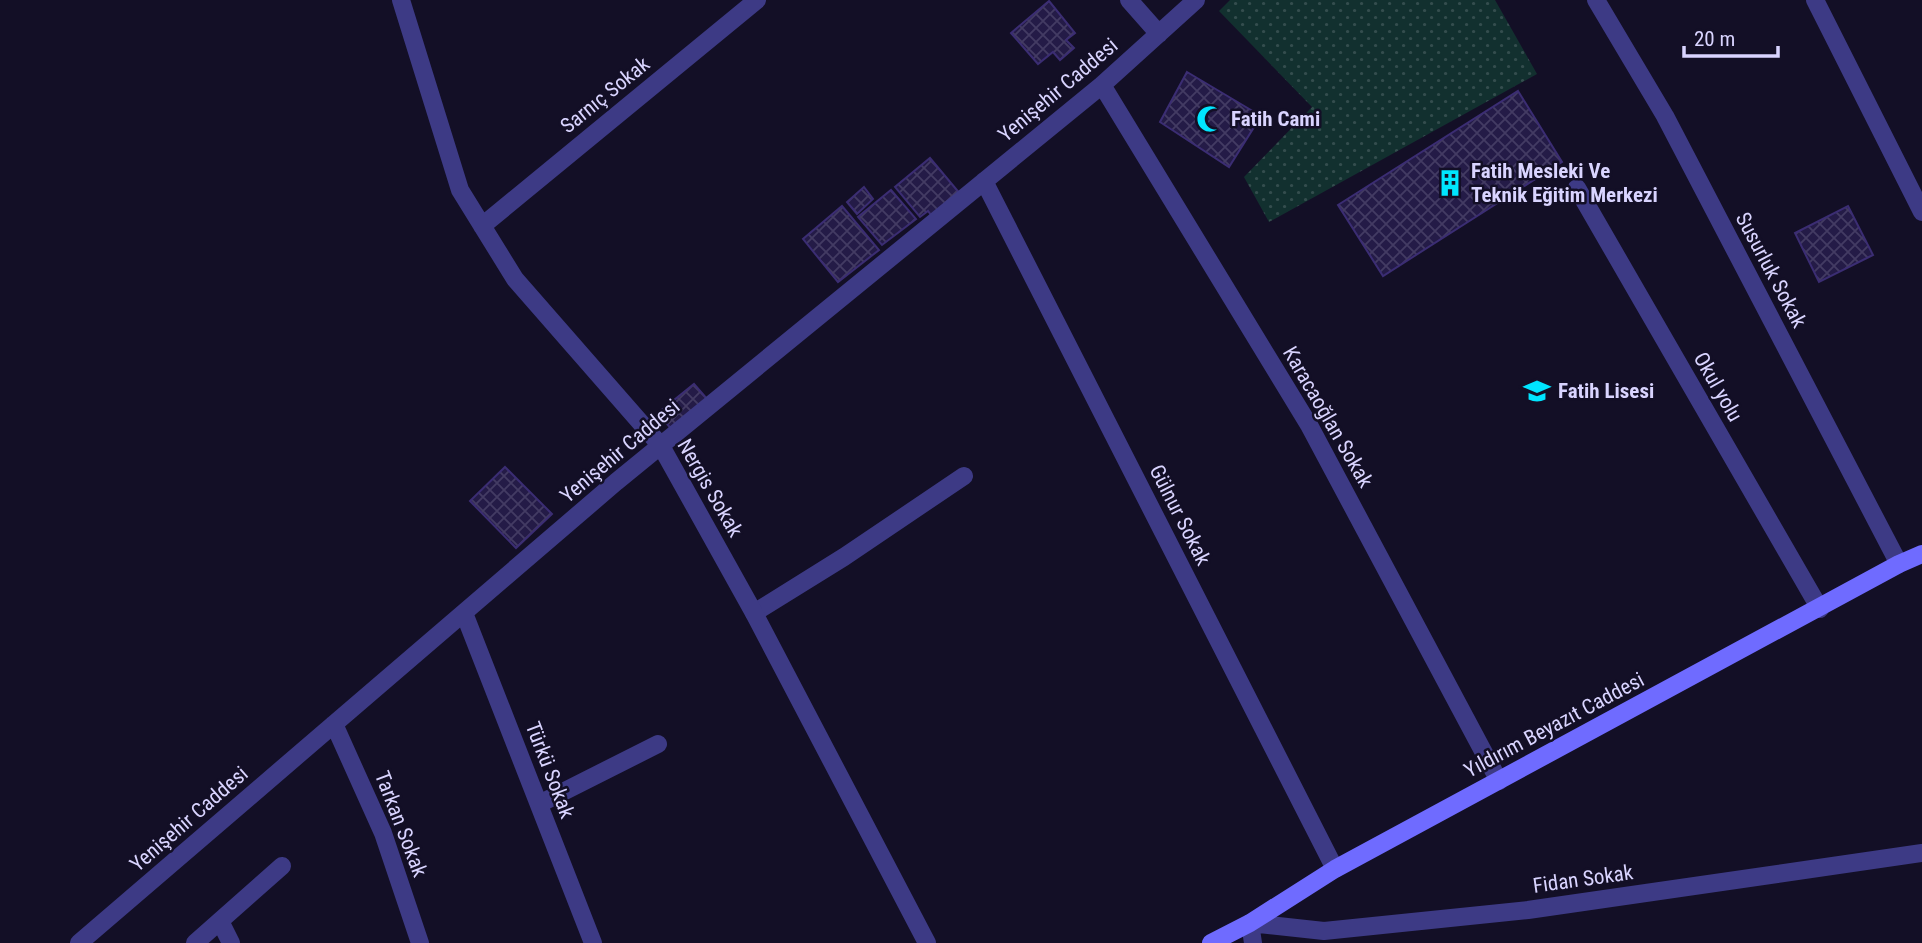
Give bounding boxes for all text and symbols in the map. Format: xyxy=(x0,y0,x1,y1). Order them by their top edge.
scale bar xyxy=(1684,14,1778,58)
text: 20 m xyxy=(1694,27,1735,51)
street label: Yenişehir Caddesi xyxy=(994,33,1122,147)
street label: Sarnıç Sokak xyxy=(556,52,655,138)
mosque icon: Fatih Cami xyxy=(1195,104,1225,134)
place label: Fatih Cami xyxy=(1231,107,1320,131)
place label: Fatih Mesleki Ve Teknik Eğitim Merkezi xyxy=(1471,159,1658,207)
building icon: Fatih Mesleki Ve Teknik Eğitim Merkezi xyxy=(1435,168,1465,198)
street label: Susurluk Sokak xyxy=(1731,208,1812,332)
street label: Karacaoğlan Sokak xyxy=(1278,342,1378,492)
street label: Okul yolu xyxy=(1689,348,1747,426)
school or university icon: Fatih Lisesi xyxy=(1522,376,1552,406)
place label: Fatih Lisesi xyxy=(1558,379,1654,403)
street label: Yenişehir Caddesi xyxy=(556,394,684,508)
street label: Nergis Sokak xyxy=(672,435,748,542)
street label: Gülnur Sokak xyxy=(1144,461,1216,570)
street label: Yıldırım Beyazıt Caddesi xyxy=(1460,667,1648,783)
street label: Türkü Sokak xyxy=(521,718,580,822)
street label: Yenişehir Caddesi xyxy=(125,761,253,877)
street label: Tarkan Sokak xyxy=(370,768,432,881)
street label: Fidan Sokak xyxy=(1531,860,1635,898)

